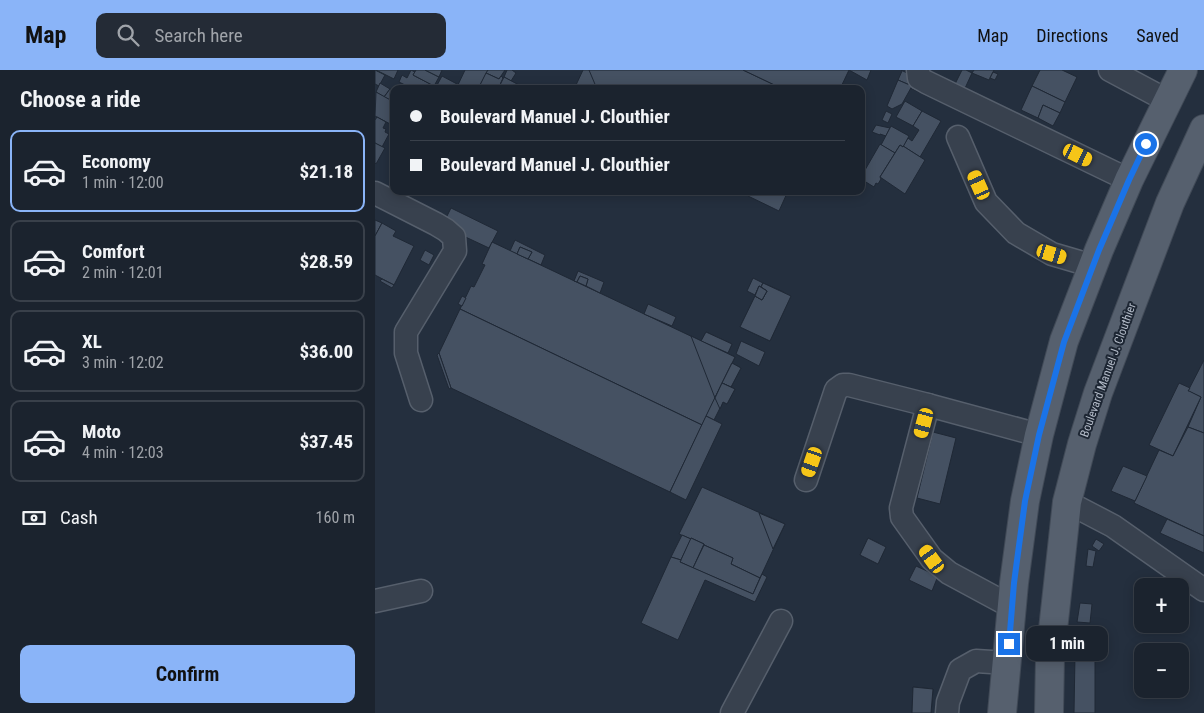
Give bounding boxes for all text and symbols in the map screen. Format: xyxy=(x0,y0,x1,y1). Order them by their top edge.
search box xyxy=(96,13,446,58)
text: Map xyxy=(25,21,66,49)
icon: search xyxy=(114,21,142,49)
text: Search here xyxy=(154,24,243,47)
text: Map xyxy=(977,25,1008,46)
text: Directions xyxy=(1036,25,1108,46)
text: Saved xyxy=(1136,25,1179,46)
text: Choose a ride xyxy=(20,87,141,112)
text: Boulevard Manuel J. Clouthier xyxy=(440,105,670,128)
route start xyxy=(1135,133,1157,155)
car xyxy=(1061,142,1094,168)
icon: car xyxy=(22,149,67,194)
text: Economy xyxy=(82,150,151,173)
text: Boulevard Manuel J. Clouthier xyxy=(440,153,670,176)
text: $21.18 xyxy=(299,160,353,183)
car xyxy=(966,168,991,202)
text: 1 min · 12:00 xyxy=(82,173,164,192)
icon: car xyxy=(22,239,67,284)
text: Comfort xyxy=(82,240,145,263)
car xyxy=(1035,242,1068,266)
text: $28.59 xyxy=(299,250,353,273)
text: 2 min · 12:01 xyxy=(82,263,164,282)
street label: Boulevard Manuel J. Clouthier xyxy=(1077,301,1139,439)
icon: car xyxy=(22,329,67,374)
text: XL xyxy=(82,330,102,353)
text: $36.00 xyxy=(299,340,353,363)
text: 3 min · 12:02 xyxy=(82,353,164,372)
car xyxy=(912,407,935,439)
icon: car xyxy=(22,419,67,464)
text: Moto xyxy=(82,420,121,443)
text: $37.45 xyxy=(299,430,353,453)
text: 4 min · 12:03 xyxy=(82,443,164,462)
car xyxy=(800,445,823,479)
icon: cash xyxy=(20,504,48,532)
text: Cash xyxy=(60,506,98,529)
text: 160 m xyxy=(316,508,355,527)
car xyxy=(917,542,946,576)
map controls xyxy=(1134,578,1189,698)
button: + xyxy=(1134,578,1189,633)
callout: 1 min xyxy=(1027,626,1109,662)
route end xyxy=(998,633,1020,655)
text: 1 min xyxy=(1049,634,1085,653)
button: − xyxy=(1134,643,1189,698)
button: Confirm xyxy=(20,645,355,703)

